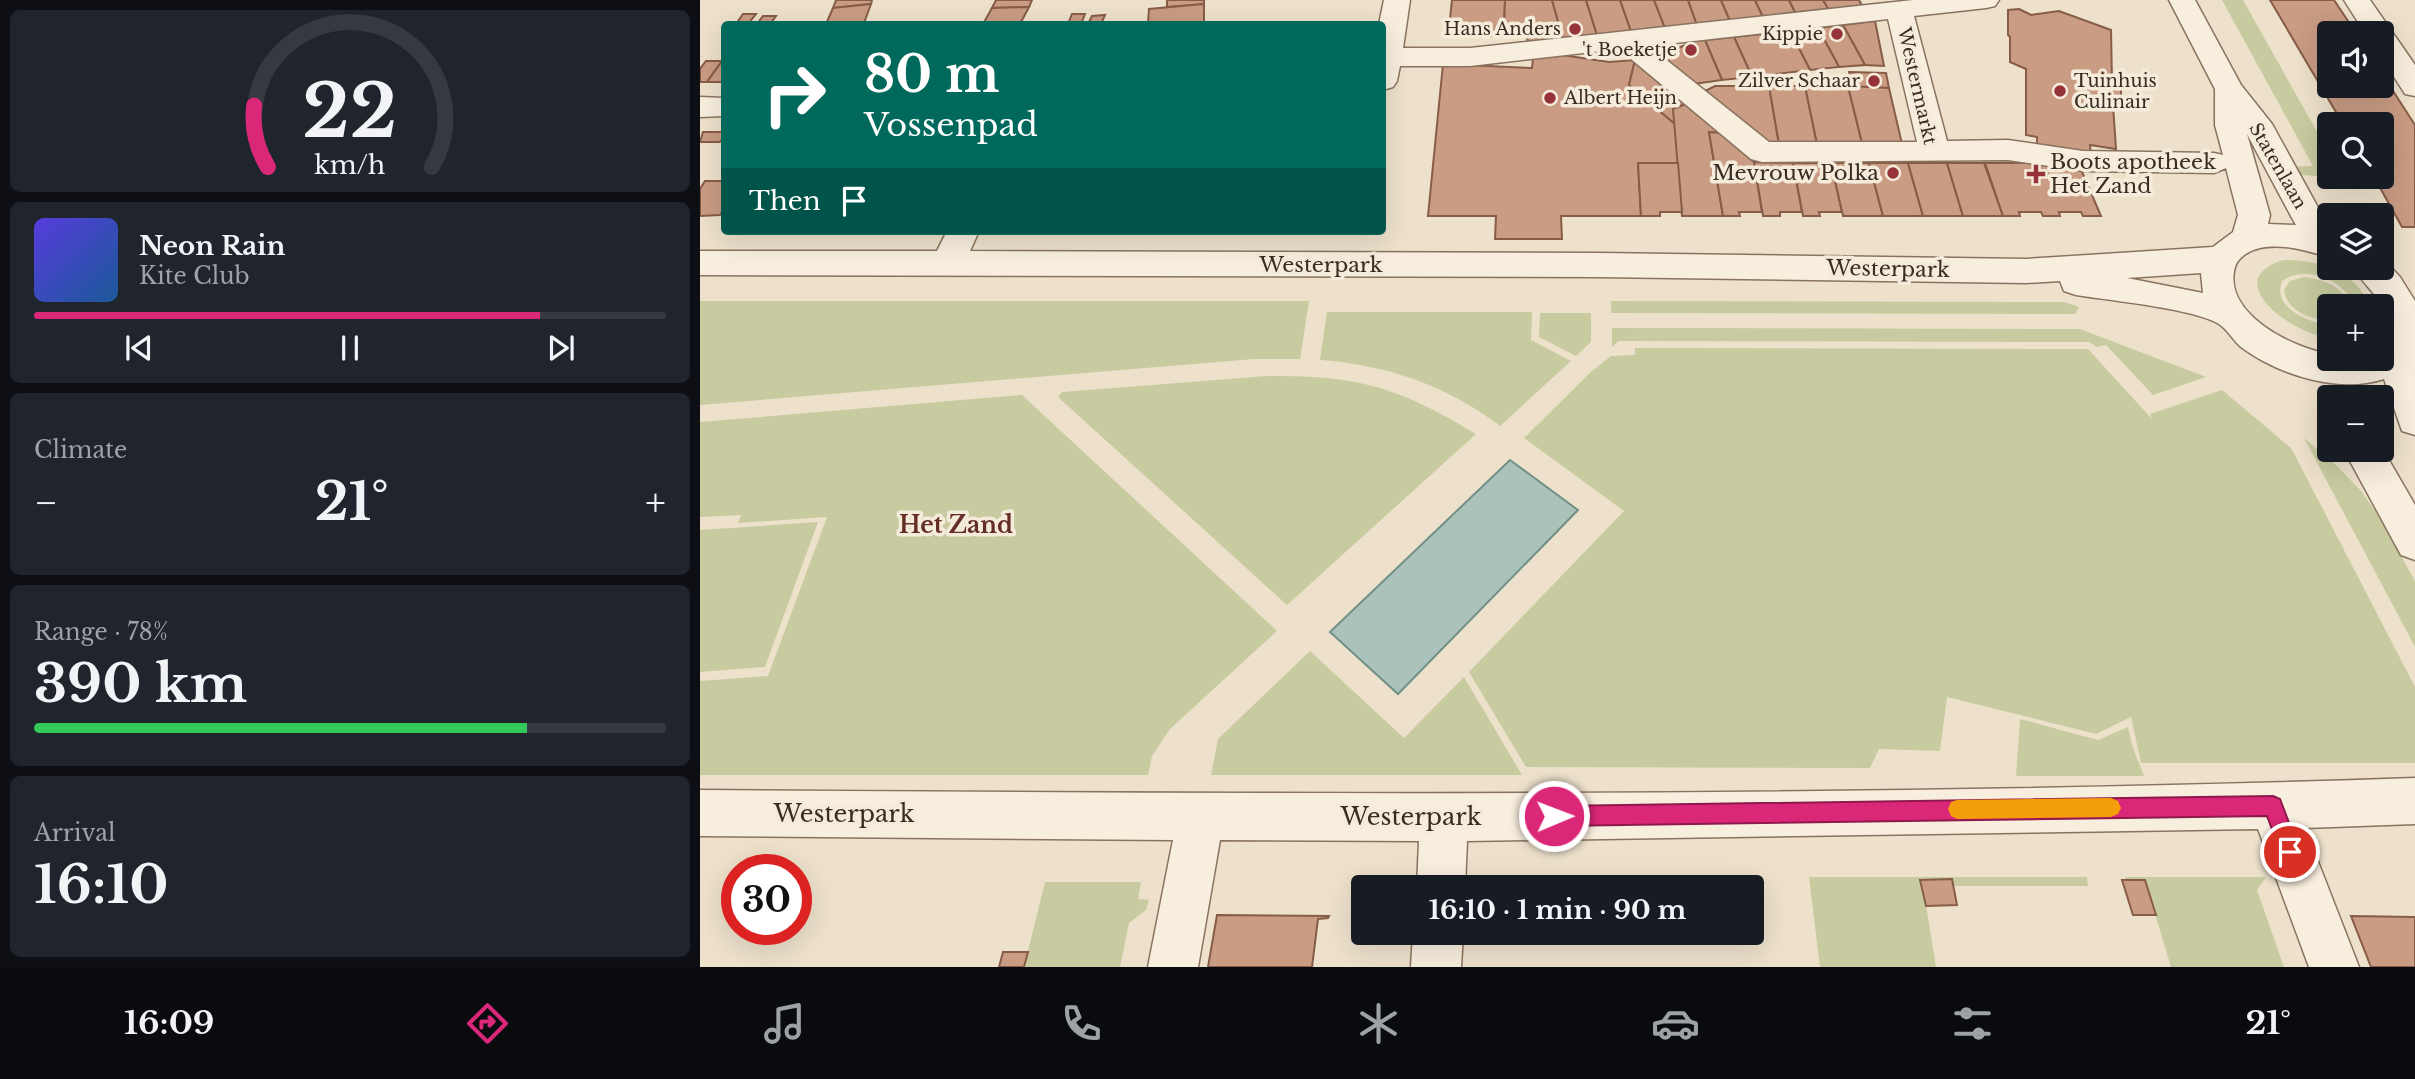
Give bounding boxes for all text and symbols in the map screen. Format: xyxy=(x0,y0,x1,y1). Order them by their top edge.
place label: Hans Anders xyxy=(1444,18,1561,40)
marker: Hans Anders xyxy=(1567,21,1583,37)
map controls xyxy=(2317,21,2394,462)
button: sound xyxy=(2317,21,2394,98)
place label: Kippie xyxy=(1762,23,1823,45)
street label: Westermarkt xyxy=(1893,24,1941,147)
marker: Kippie xyxy=(1829,26,1845,42)
place label: 't Boeketje xyxy=(1582,39,1677,61)
marker: 't Boeketje xyxy=(1683,42,1699,58)
text: 80 m xyxy=(864,44,999,105)
icon: right xyxy=(749,49,840,140)
text: 22 xyxy=(303,66,397,157)
place label: Zilver Schaar xyxy=(1738,70,1860,92)
place label: Tuinhuis Culinair xyxy=(2074,70,2157,113)
marker: Zilver Schaar xyxy=(1866,73,1882,89)
marker: Tuinhuis Culinair xyxy=(2052,83,2068,99)
place label: Albert Heijn xyxy=(1563,87,1677,109)
marker: Albert Heijn xyxy=(1542,90,1558,106)
text: Vossenpad xyxy=(864,105,1038,145)
button: search xyxy=(2317,112,2394,189)
street label: Statenlaan xyxy=(2244,119,2312,213)
place label: Boots apotheek Het Zand xyxy=(2050,149,2216,199)
text: km/h xyxy=(315,150,385,181)
place label: Mevrouw Polka xyxy=(1712,160,1879,186)
marker: Mevrouw Polka xyxy=(1885,165,1901,181)
marker: Boots apotheek Het Zand xyxy=(2028,166,2044,182)
icon: arrive xyxy=(835,182,873,220)
text: Then xyxy=(749,185,821,217)
button: layers xyxy=(2317,203,2394,280)
text: Neon Rain xyxy=(139,230,285,262)
street label: Westerpark xyxy=(1258,252,1383,278)
street label: Westerpark xyxy=(1825,255,1950,283)
text: Kite Club xyxy=(139,262,250,290)
button: + xyxy=(2317,294,2394,371)
icon: previous xyxy=(120,329,158,367)
icon: pause xyxy=(331,329,369,367)
icon: next xyxy=(542,329,580,367)
button: − xyxy=(2317,385,2394,462)
text: Climate xyxy=(34,436,127,464)
text: 21° xyxy=(315,470,389,534)
text: − xyxy=(34,479,58,526)
text: + xyxy=(645,479,666,526)
district label: Het Zand xyxy=(899,511,1013,539)
text: Range · 78% xyxy=(34,618,168,646)
text: 390 km xyxy=(34,652,247,716)
position arrow xyxy=(1517,779,1591,853)
street label: Westerpark xyxy=(772,799,915,828)
street label: Westerpark xyxy=(1339,802,1482,831)
text: Arrival xyxy=(34,819,115,847)
pin xyxy=(2260,822,2320,882)
icon: arrive xyxy=(2271,833,2309,871)
text: 16:10 xyxy=(34,853,168,917)
speed limit sign: 30 xyxy=(721,854,812,945)
text: 16:10 · 1 min · 90 m xyxy=(1429,894,1686,926)
icon: directions xyxy=(463,999,512,1048)
icon: music xyxy=(760,999,809,1048)
icon: phone xyxy=(1057,999,1106,1048)
icon: climate xyxy=(1354,999,1403,1048)
icon: car xyxy=(1651,999,1700,1048)
icon: filters xyxy=(1948,999,1997,1048)
text: 16:09 xyxy=(124,1003,214,1043)
text: 21° xyxy=(2245,1003,2291,1043)

